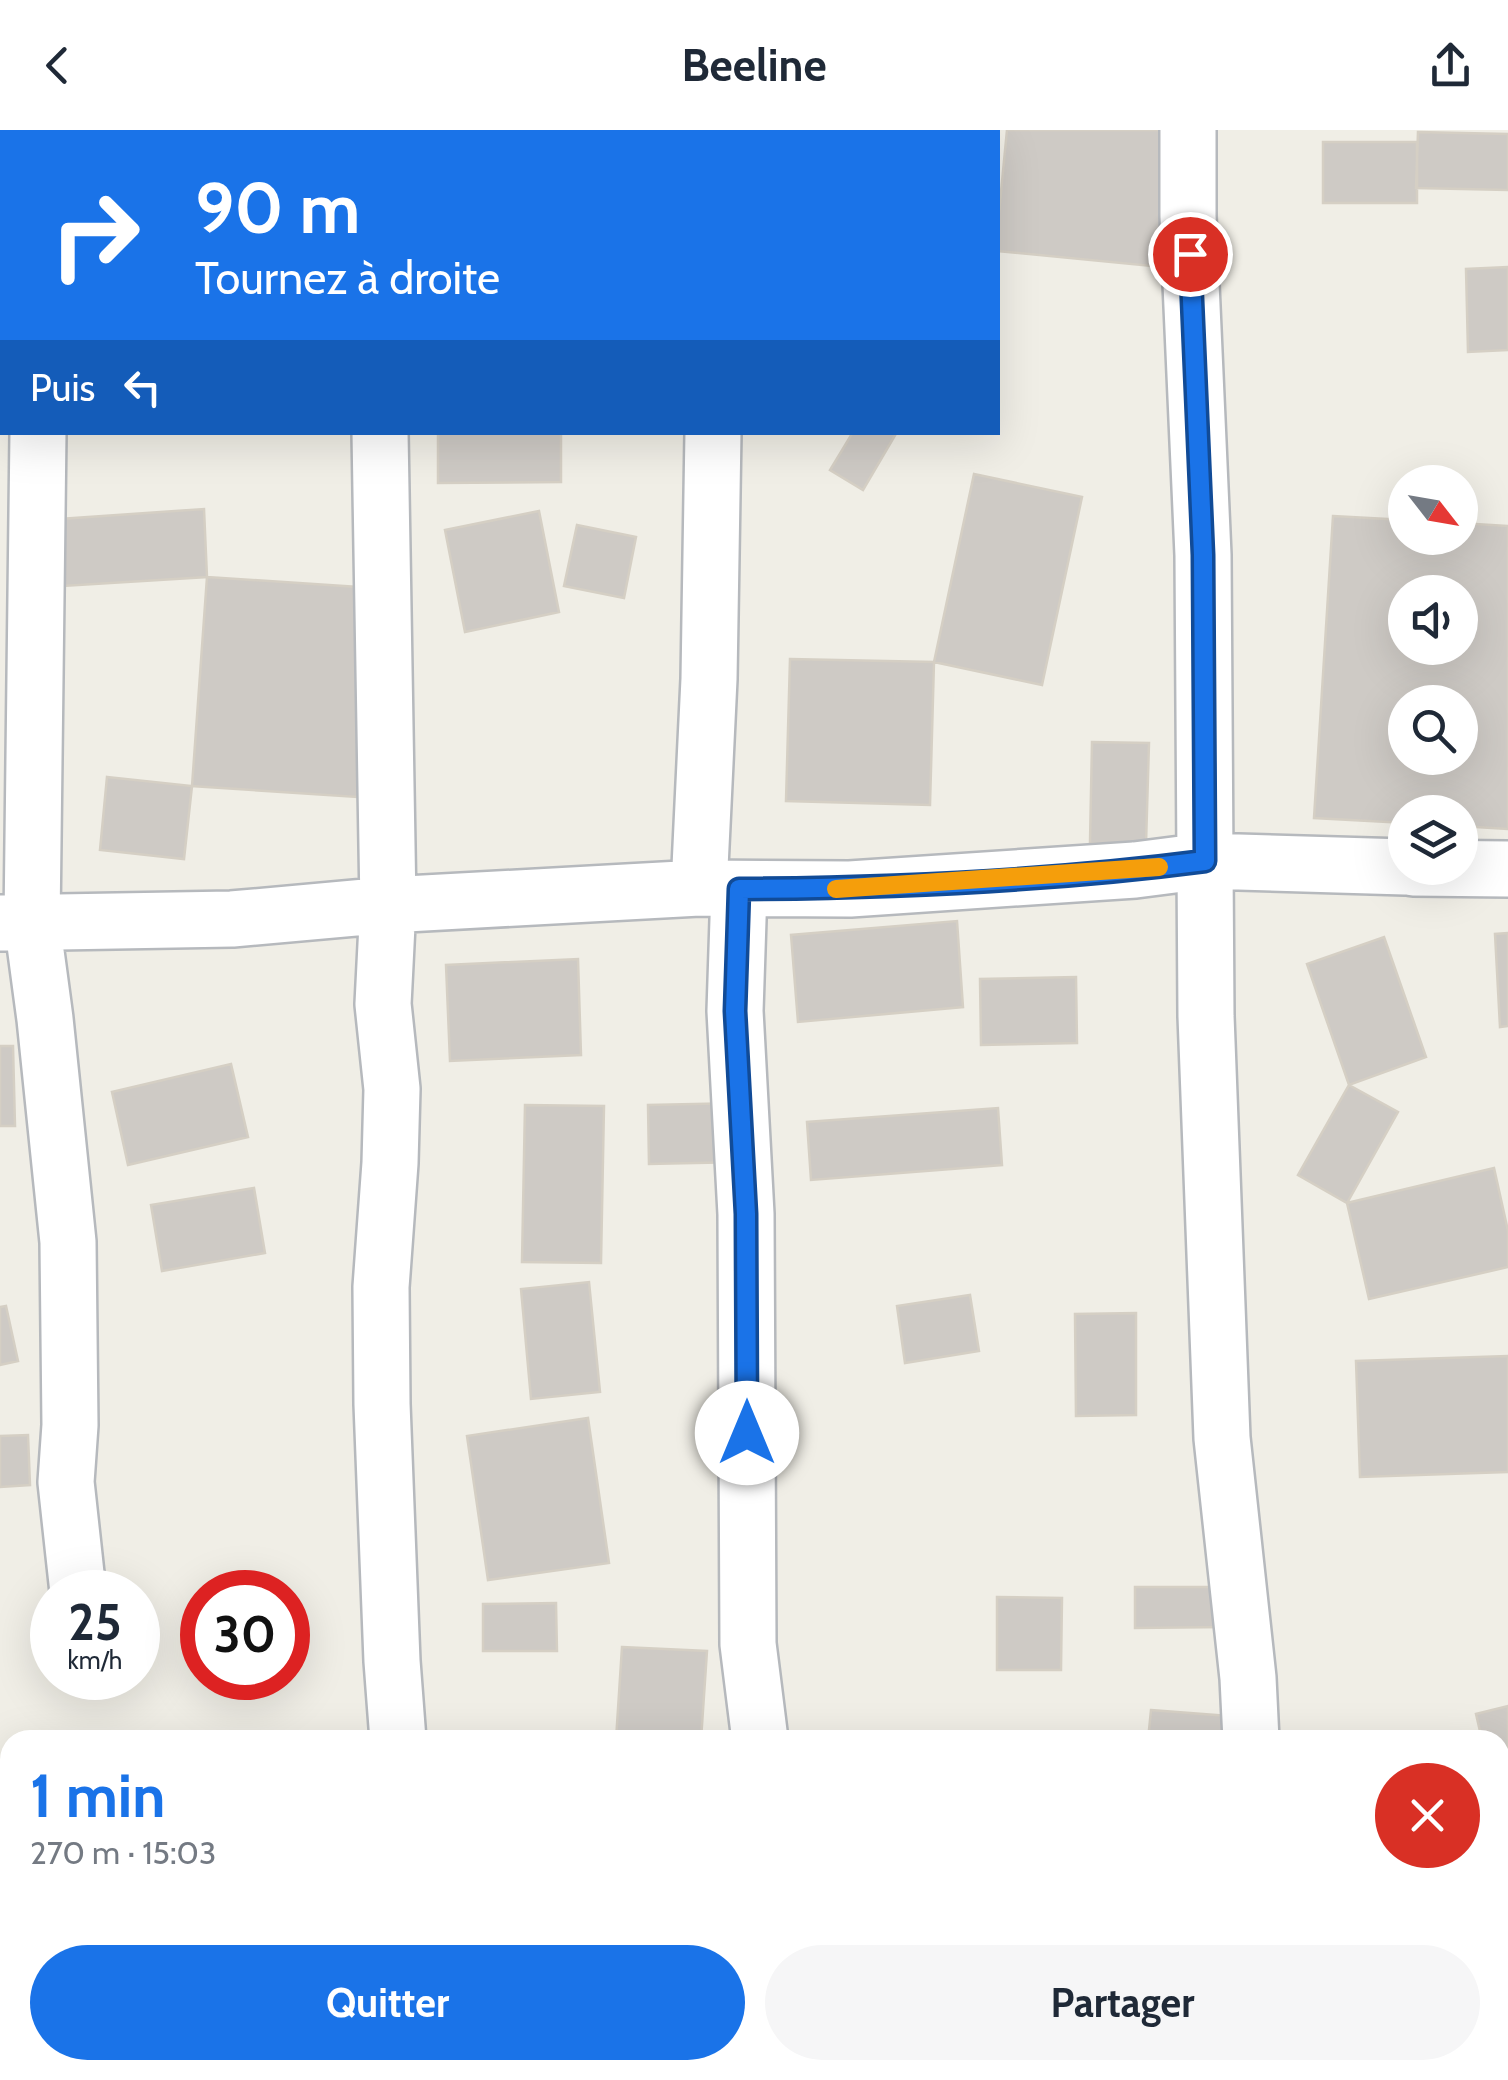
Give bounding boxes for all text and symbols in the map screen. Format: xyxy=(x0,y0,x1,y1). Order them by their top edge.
icon: back xyxy=(30,38,85,93)
text: Beeline xyxy=(681,38,827,92)
icon: share xyxy=(1423,38,1478,93)
text: 90 m xyxy=(195,165,360,251)
icon: right xyxy=(30,170,160,300)
pin xyxy=(1148,212,1233,297)
icon: arrive xyxy=(1163,227,1218,282)
text: Tournez à droite xyxy=(195,251,500,305)
icon: left xyxy=(115,360,170,415)
text: Puis xyxy=(30,364,95,411)
north arrow xyxy=(1388,465,1478,555)
map controls xyxy=(1388,465,1478,885)
button: sound xyxy=(1388,575,1478,665)
button: search xyxy=(1388,685,1478,775)
button: layers xyxy=(1388,795,1478,885)
position arrow xyxy=(695,1381,799,1485)
speed limit sign: 30 xyxy=(180,1570,310,1700)
text: 25 xyxy=(68,1592,122,1653)
text: km/h xyxy=(68,1645,122,1675)
text: 1 min xyxy=(30,1759,165,1832)
button: close xyxy=(1375,1763,1480,1868)
text: 270 m · 15:03 xyxy=(30,1833,216,1872)
button: Quitter xyxy=(30,1945,745,2060)
button: Partager xyxy=(765,1945,1480,2060)

